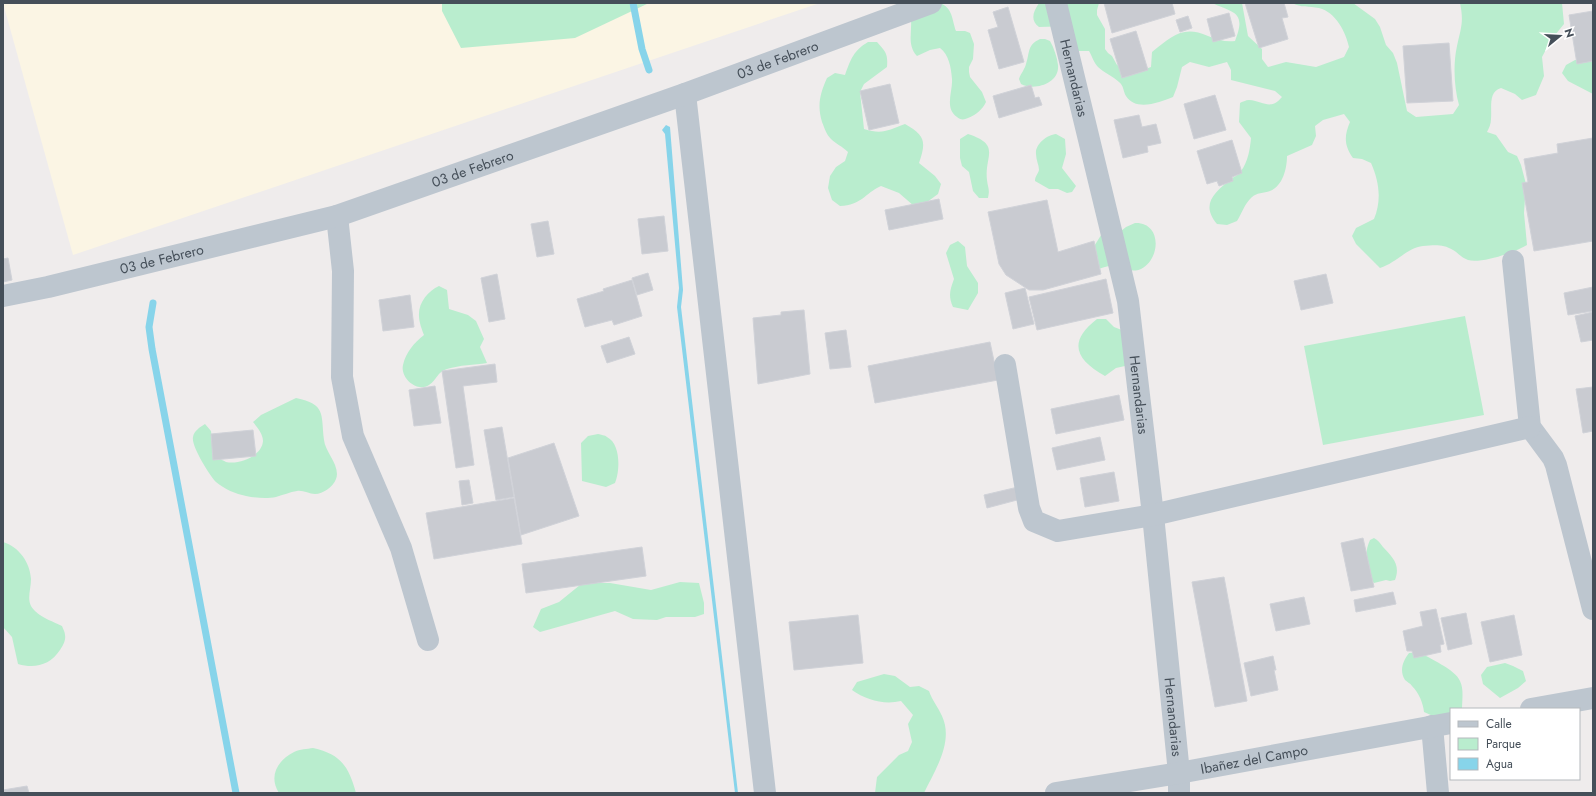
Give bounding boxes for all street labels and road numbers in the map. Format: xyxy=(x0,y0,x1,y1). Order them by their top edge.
street label: 03 de Febrero xyxy=(734,35,822,84)
street label: Hernandarias xyxy=(1055,37,1093,119)
street label: 03 de Febrero xyxy=(429,145,516,192)
street label: 03 de Febrero xyxy=(118,239,206,279)
street label: Hernandarias xyxy=(1124,354,1154,436)
street label: Hernandarias xyxy=(1159,677,1187,758)
street label: Ibañez del Campo xyxy=(1199,739,1310,779)

